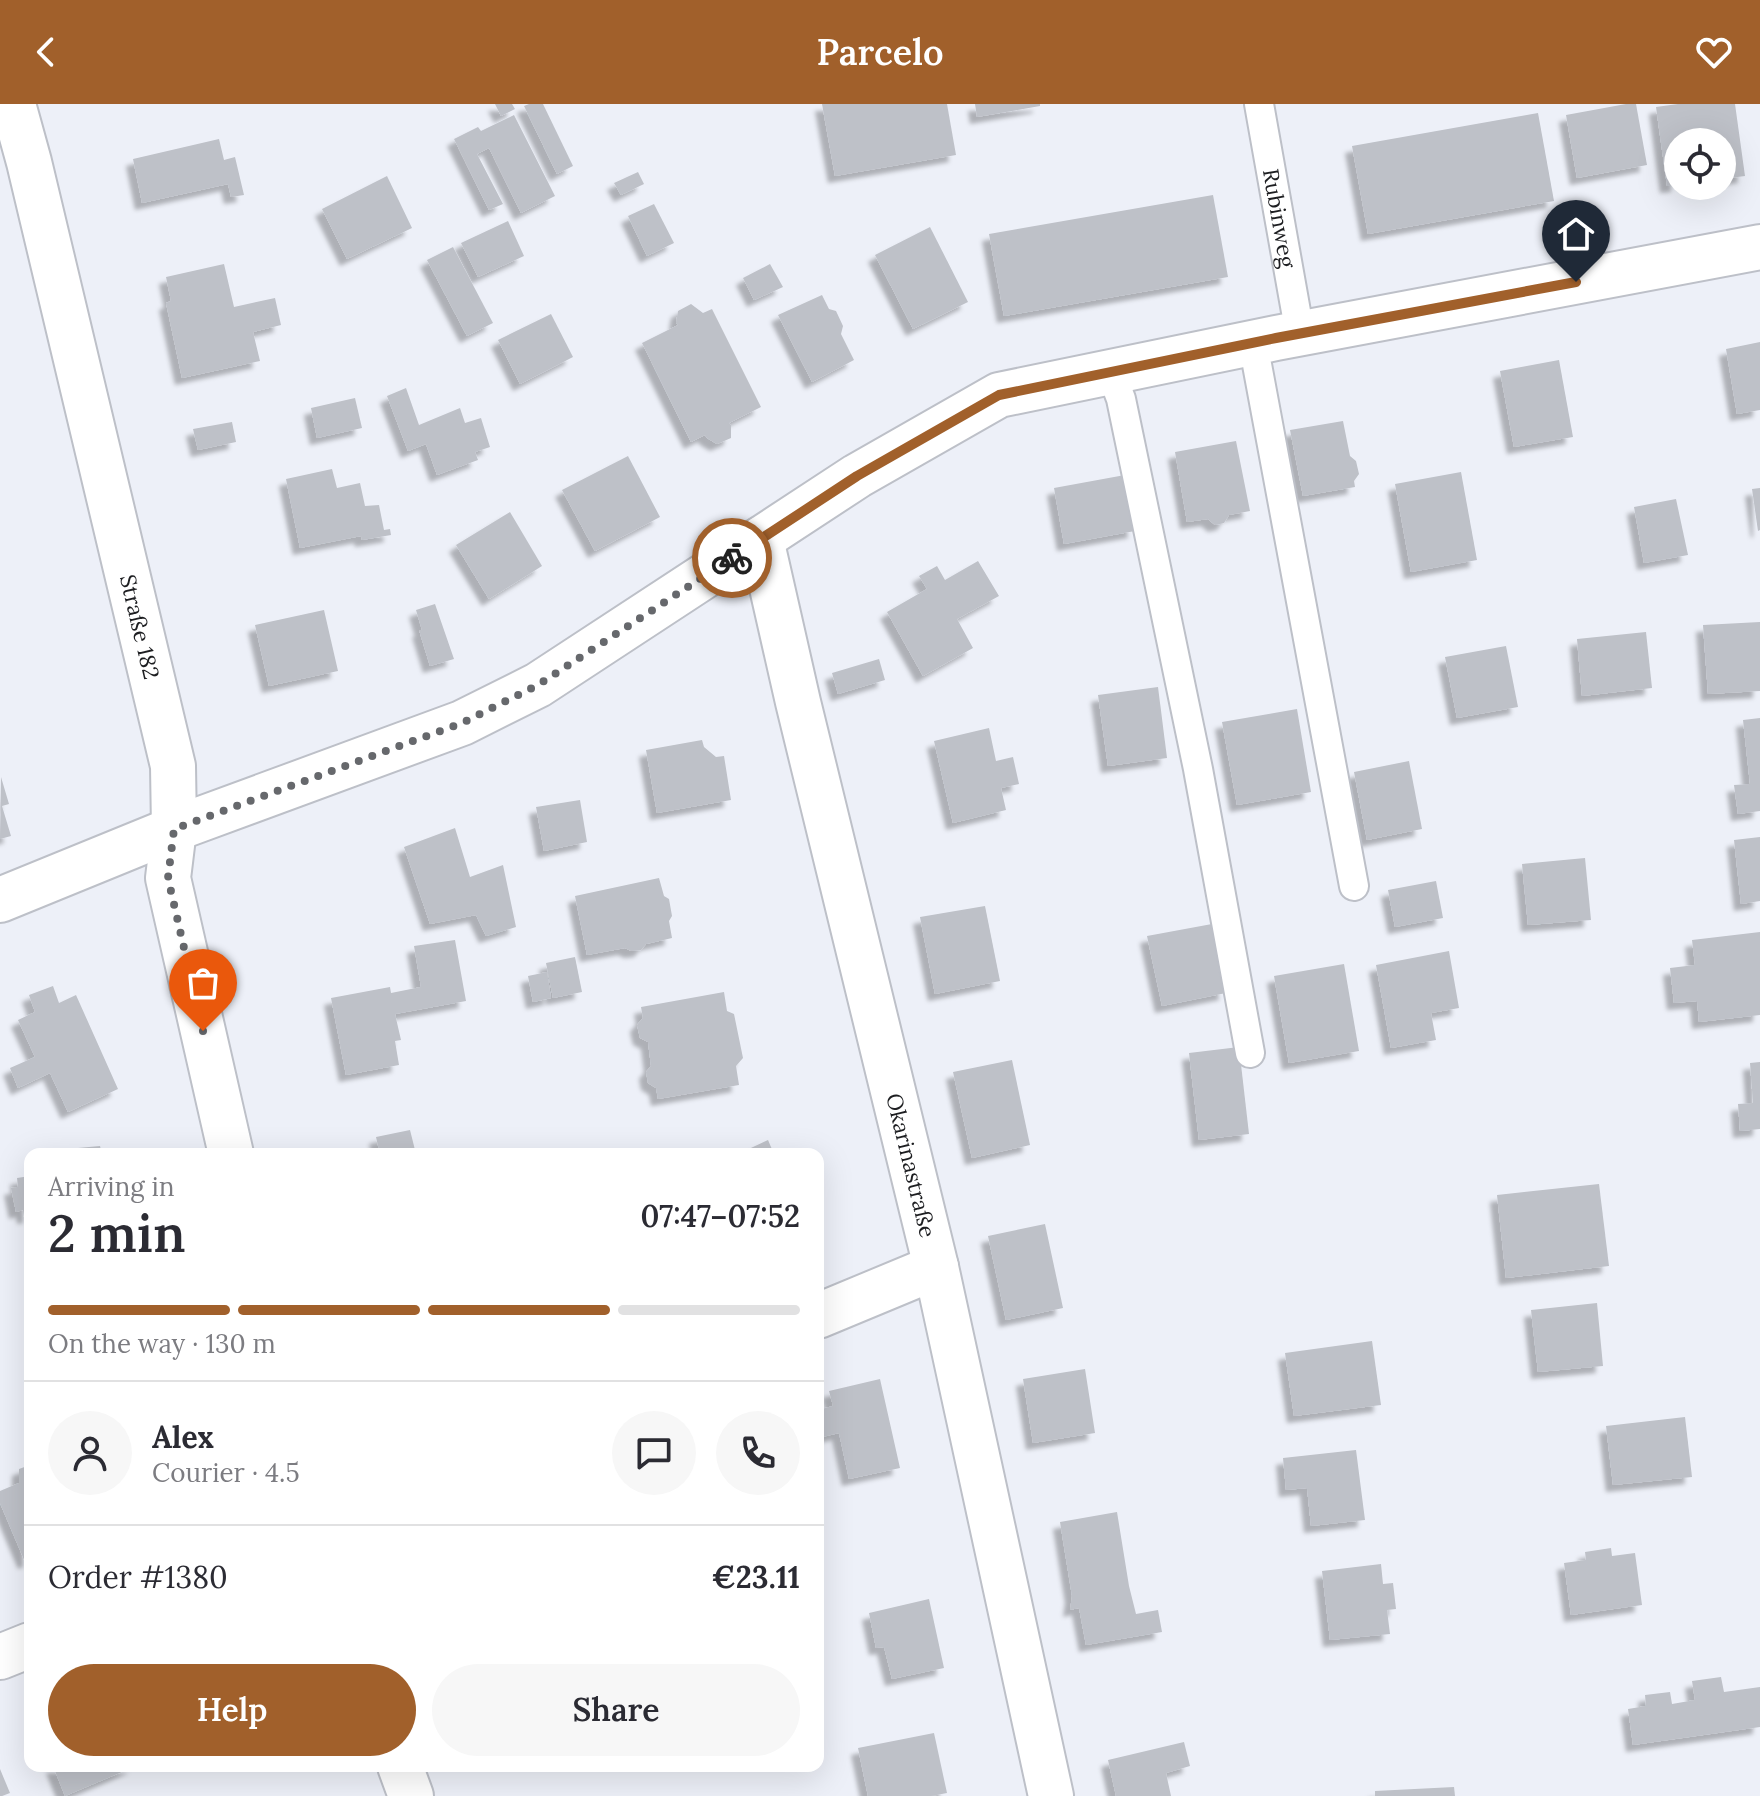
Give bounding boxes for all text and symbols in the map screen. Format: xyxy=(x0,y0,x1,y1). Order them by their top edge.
text: Parcelo xyxy=(817,29,944,75)
icon: back xyxy=(24,30,68,74)
icon: heart xyxy=(1692,30,1736,74)
map controls xyxy=(1664,128,1736,200)
button: locate xyxy=(1664,128,1736,200)
street label: Rubinweg xyxy=(1257,166,1302,271)
pin xyxy=(1542,200,1610,282)
icon: home xyxy=(1554,212,1598,256)
courier xyxy=(692,518,772,598)
icon: bike xyxy=(710,536,754,580)
street label: Straße 182 xyxy=(114,572,166,682)
pin xyxy=(169,949,237,1031)
icon: bag xyxy=(181,961,225,1005)
street label: Okarinastraße xyxy=(880,1090,942,1240)
text: Arriving in xyxy=(48,1170,175,1203)
text: 07:47–07:52 xyxy=(640,1197,800,1235)
text: 2 min xyxy=(48,1200,186,1266)
text: On the way · 130 m xyxy=(48,1327,276,1360)
button: person xyxy=(48,1411,132,1495)
button: chat xyxy=(612,1411,696,1495)
button: phone xyxy=(716,1411,800,1495)
text: Alex xyxy=(152,1418,214,1456)
text: Courier · 4.5 xyxy=(152,1456,300,1489)
text: Order #1380 xyxy=(48,1558,228,1596)
text: €23.11 xyxy=(712,1558,800,1596)
button: Help xyxy=(48,1664,416,1756)
button: Share xyxy=(432,1664,800,1756)

